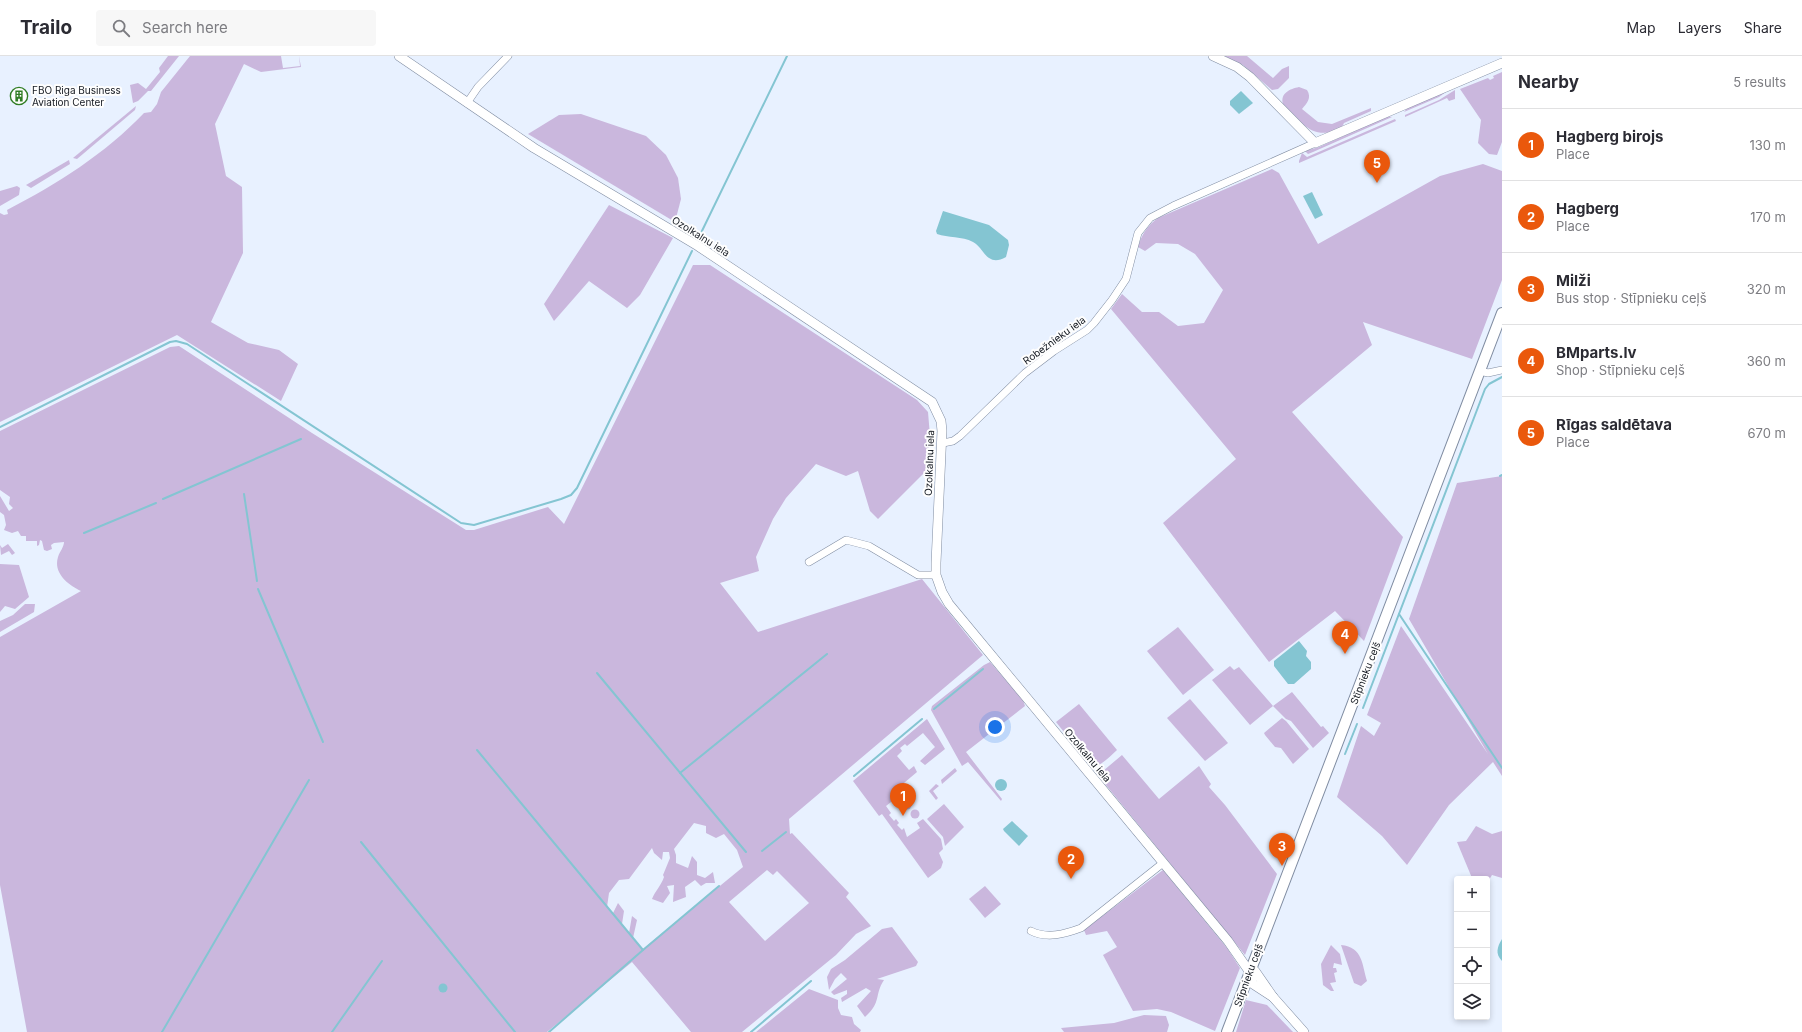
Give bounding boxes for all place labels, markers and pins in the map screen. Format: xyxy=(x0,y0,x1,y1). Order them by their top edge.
place label: FBO Riga Business Aviation Center xyxy=(32,84,121,108)
building icon: FBO Riga Business Aviation Center xyxy=(9,86,29,106)
pin: 5 xyxy=(1364,150,1390,183)
pin: 4 xyxy=(1332,621,1358,654)
pin: 1 xyxy=(890,783,916,816)
pin: 3 xyxy=(1269,833,1295,866)
pin: 2 xyxy=(1058,846,1084,879)

